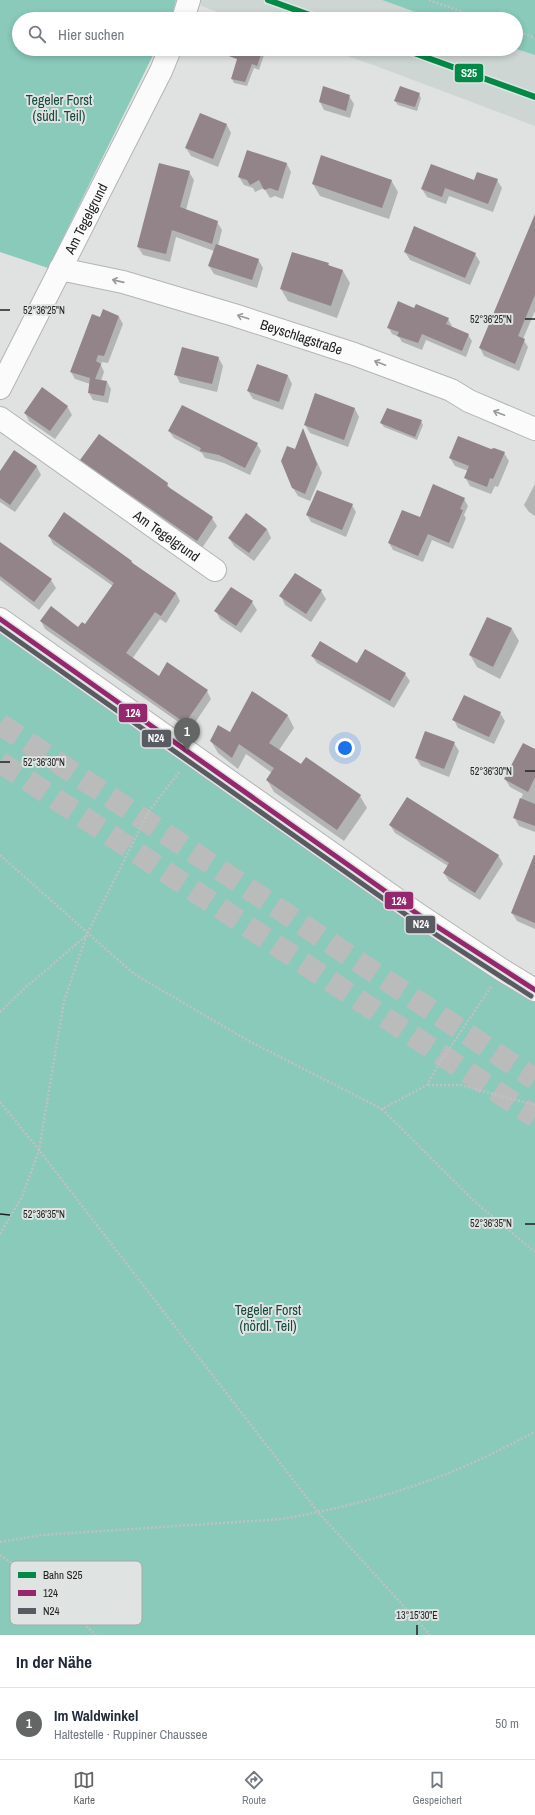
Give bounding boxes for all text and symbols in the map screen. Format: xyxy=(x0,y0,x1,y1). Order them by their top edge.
search box xyxy=(12,12,523,56)
icon: search xyxy=(26,23,48,45)
text: Hier suchen xyxy=(58,24,124,45)
line badge: S25 xyxy=(454,63,484,83)
text: S25 xyxy=(461,66,477,80)
park label: Tegeler Forst (südl. Teil) xyxy=(26,91,92,125)
street label: Am Tegelgrund xyxy=(60,180,112,258)
one-way arrow xyxy=(112,277,125,285)
text: 52°36'25"N xyxy=(23,304,65,317)
one-way arrow xyxy=(237,313,249,321)
text: 52°36'25"N xyxy=(470,313,512,326)
street label: Beyschlagstraße xyxy=(258,315,345,359)
one-way arrow xyxy=(374,359,386,367)
one-way arrow xyxy=(494,409,506,417)
street label: Am Tegelgrund xyxy=(129,506,203,565)
line badge: 124 xyxy=(118,703,148,723)
text: 124 xyxy=(125,706,141,720)
pin: 1 xyxy=(174,718,200,751)
line badge: N24 xyxy=(141,729,172,748)
text: N24 xyxy=(148,731,164,745)
your location xyxy=(335,738,355,758)
text: 52°36'30"N xyxy=(23,756,65,769)
text: 52°36'30"N xyxy=(470,765,512,778)
line badge: 124 xyxy=(384,891,414,910)
text: 124 xyxy=(391,894,407,908)
line badge: N24 xyxy=(405,915,436,934)
text: N24 xyxy=(413,917,429,931)
text: 52°36'35"N xyxy=(23,1208,65,1221)
text: 52°36'35"N xyxy=(470,1217,512,1230)
park label: Tegeler Forst (nördl. Teil) xyxy=(235,1301,301,1335)
legend xyxy=(10,1561,142,1625)
text: Bahn S25 xyxy=(43,1568,83,1582)
text: 124 xyxy=(43,1586,58,1600)
text: N24 xyxy=(43,1604,60,1618)
text: 13°15'30"E xyxy=(396,1609,438,1622)
text: In der Nähe xyxy=(16,1650,92,1673)
text: Im Waldwinkel xyxy=(54,1705,138,1726)
text: 1 xyxy=(26,1715,32,1732)
text: 50 m xyxy=(495,1715,519,1732)
text: Haltestelle · Ruppiner Chaussee xyxy=(54,1726,207,1743)
tab: Karte xyxy=(73,1769,95,1807)
tab: Route xyxy=(242,1769,266,1807)
tab: Gespeichert xyxy=(413,1769,462,1807)

